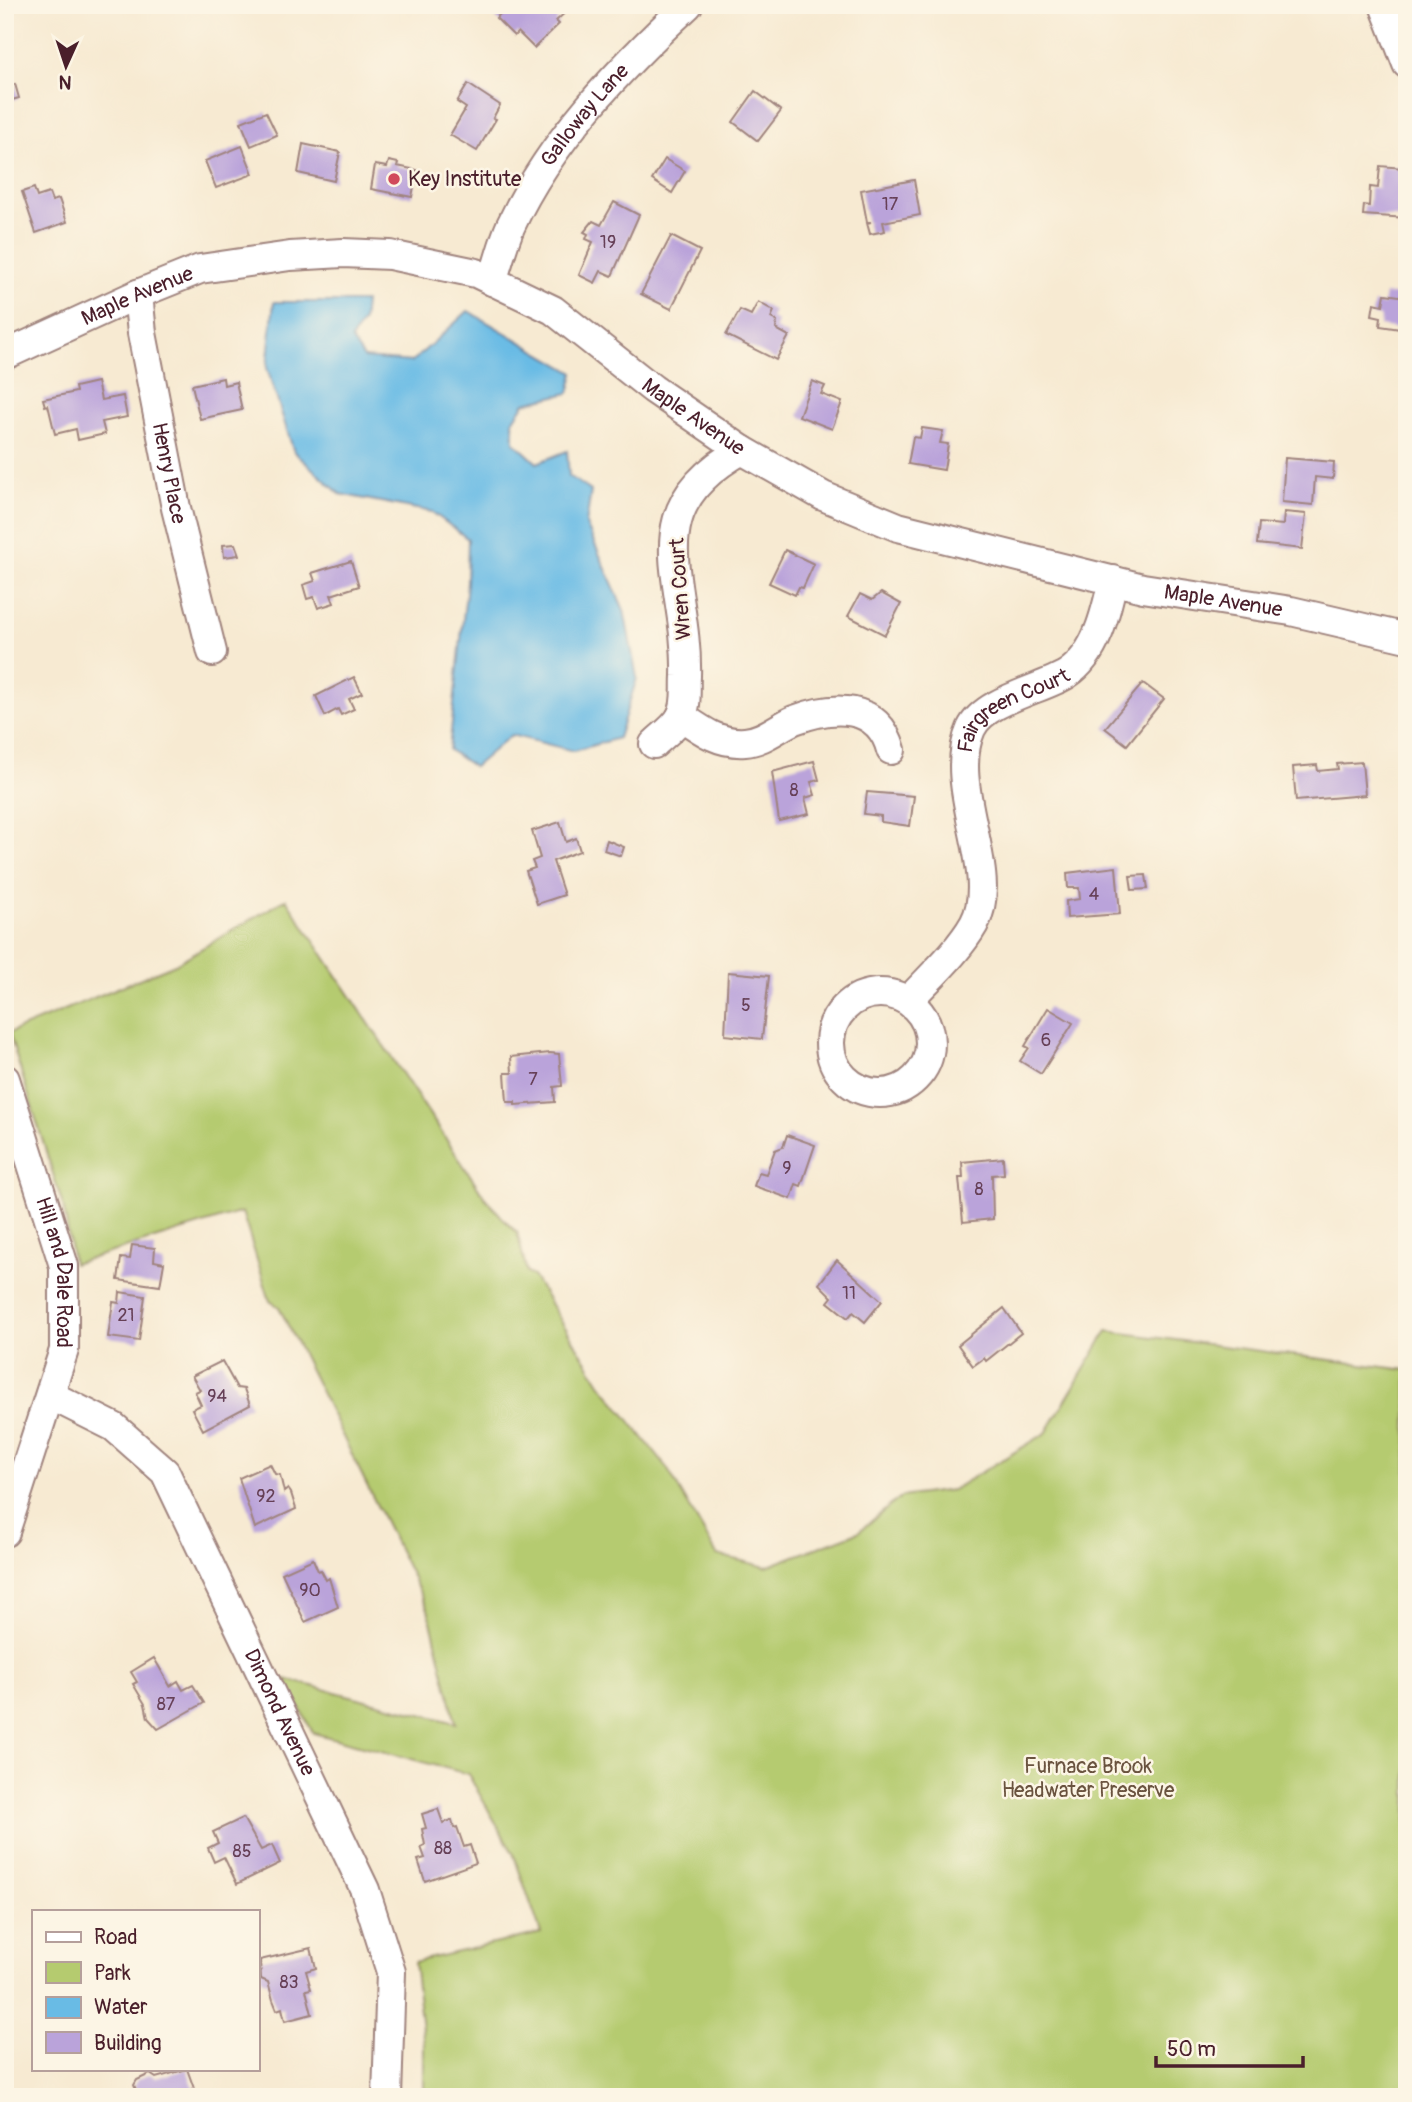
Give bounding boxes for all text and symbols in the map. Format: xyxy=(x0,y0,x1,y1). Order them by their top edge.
north arrow xyxy=(32,32,102,102)
street label: Galloway Lane xyxy=(535,58,635,172)
text: N xyxy=(58,70,72,94)
place label: Key Institute xyxy=(408,166,522,193)
marker: Key Institute xyxy=(386,171,402,187)
house number: 17 xyxy=(882,193,899,216)
house number: 19 xyxy=(600,231,616,254)
street label: Maple Avenue xyxy=(77,260,198,332)
street label: Maple Avenue xyxy=(636,372,751,462)
street label: Henry Place xyxy=(146,420,193,527)
street label: Wren Court xyxy=(663,537,698,641)
street label: Maple Avenue xyxy=(1162,578,1285,624)
street label: Fairgreen Court xyxy=(952,662,1075,755)
house number: 8 xyxy=(789,779,799,802)
house number: 4 xyxy=(1089,883,1100,906)
house number: 5 xyxy=(741,994,751,1017)
house number: 6 xyxy=(1041,1029,1051,1052)
house number: 7 xyxy=(528,1068,538,1091)
house number: 9 xyxy=(782,1157,792,1180)
house number: 8 xyxy=(974,1178,984,1201)
street label: Hill and Dale Road xyxy=(29,1193,77,1348)
house number: 11 xyxy=(842,1282,856,1305)
house number: 21 xyxy=(117,1304,135,1327)
house number: 94 xyxy=(207,1385,227,1408)
house number: 92 xyxy=(256,1485,276,1508)
house number: 90 xyxy=(299,1579,321,1602)
street label: Dimond Avenue xyxy=(238,1645,322,1781)
house number: 87 xyxy=(157,1693,176,1716)
park label: Furnace Brook Headwater Preserve xyxy=(1002,1753,1175,1804)
house number: 88 xyxy=(434,1837,452,1860)
house number: 85 xyxy=(233,1840,251,1863)
legend xyxy=(32,1910,259,2070)
text: Road xyxy=(94,1924,138,1951)
text: Park xyxy=(94,1960,131,1987)
house number: 83 xyxy=(279,1971,299,1994)
text: Water xyxy=(94,1994,148,2021)
scale bar xyxy=(1156,2025,1304,2069)
text: Building xyxy=(94,2030,161,2057)
text: 50 m xyxy=(1167,2036,1216,2063)

